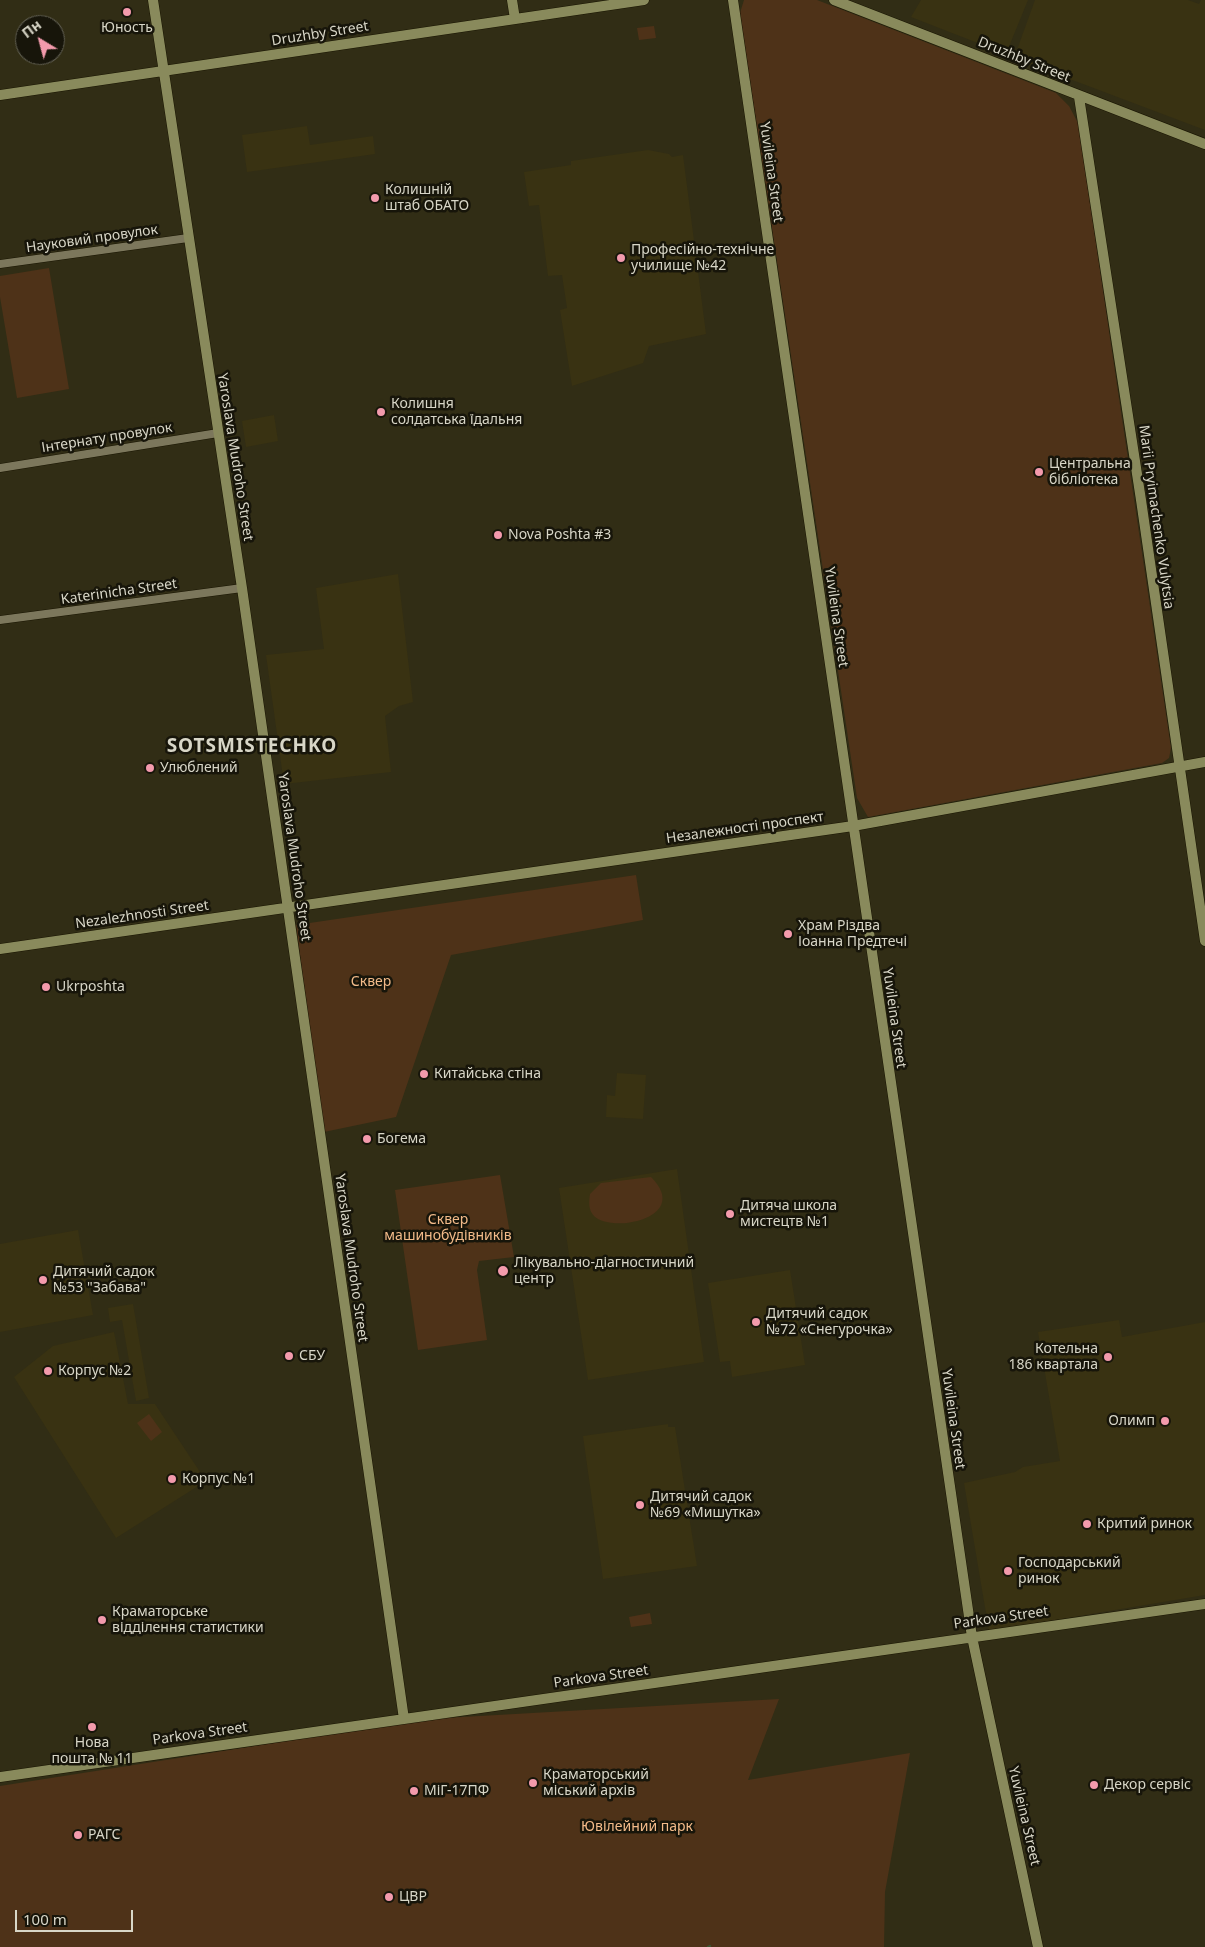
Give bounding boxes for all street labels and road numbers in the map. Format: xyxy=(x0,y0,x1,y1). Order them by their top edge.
street label: Druzhby Street xyxy=(270,18,370,50)
street label: Druzhby Street xyxy=(975,34,1073,86)
street label: Yuvileina Street xyxy=(756,121,786,223)
street label: Науковий провулок xyxy=(25,221,159,257)
street label: Yaroslava Mudroho Street xyxy=(213,372,257,542)
street label: Інтернату провулок xyxy=(40,419,174,457)
street label: Marii Pryimachenko Vulytsia xyxy=(1135,424,1177,610)
street label: Yuvileina Street xyxy=(821,566,851,668)
street label: Katerinicha Street xyxy=(60,576,178,608)
street label: Yaroslava Mudroho Street xyxy=(274,772,314,942)
street label: Незалежності проспект xyxy=(665,809,825,847)
street label: Nezalezhnosti Street xyxy=(74,897,210,933)
street label: Yuvileina Street xyxy=(879,967,909,1069)
street label: Yaroslava Mudroho Street xyxy=(331,1173,371,1343)
street label: Yuvileina Street xyxy=(938,1368,968,1470)
street label: Parkova Street xyxy=(953,1603,1049,1633)
street label: Parkova Street xyxy=(553,1662,649,1692)
street label: Parkova Street xyxy=(152,1719,248,1749)
street label: Yuvileina Street xyxy=(1004,1765,1044,1867)

